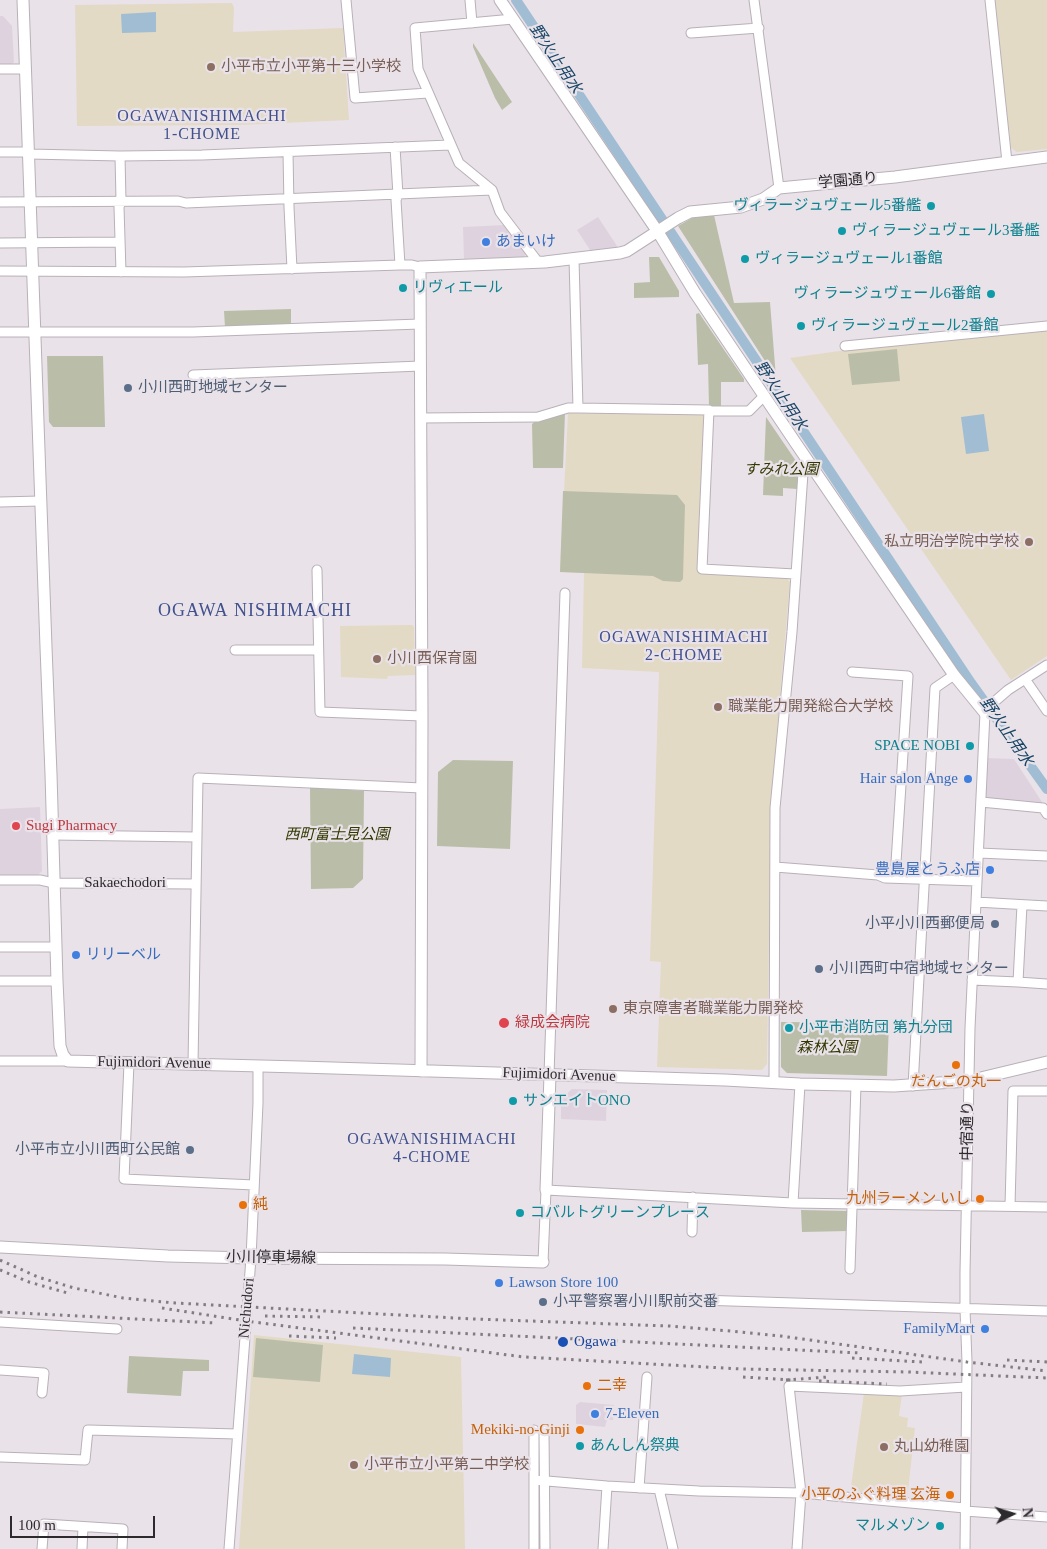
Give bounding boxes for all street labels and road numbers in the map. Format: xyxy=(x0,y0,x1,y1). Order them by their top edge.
street label: 学園通り xyxy=(817,169,879,193)
street label: Sakaechodori xyxy=(84,874,166,892)
street label: Fujimidori Avenue xyxy=(97,1053,211,1073)
street label: Fujimidori Avenue xyxy=(502,1064,616,1086)
street label: 中宿通り xyxy=(958,1101,978,1161)
street label: 小川停車場線 xyxy=(226,1248,316,1268)
street label: Nichudori xyxy=(235,1277,259,1339)

